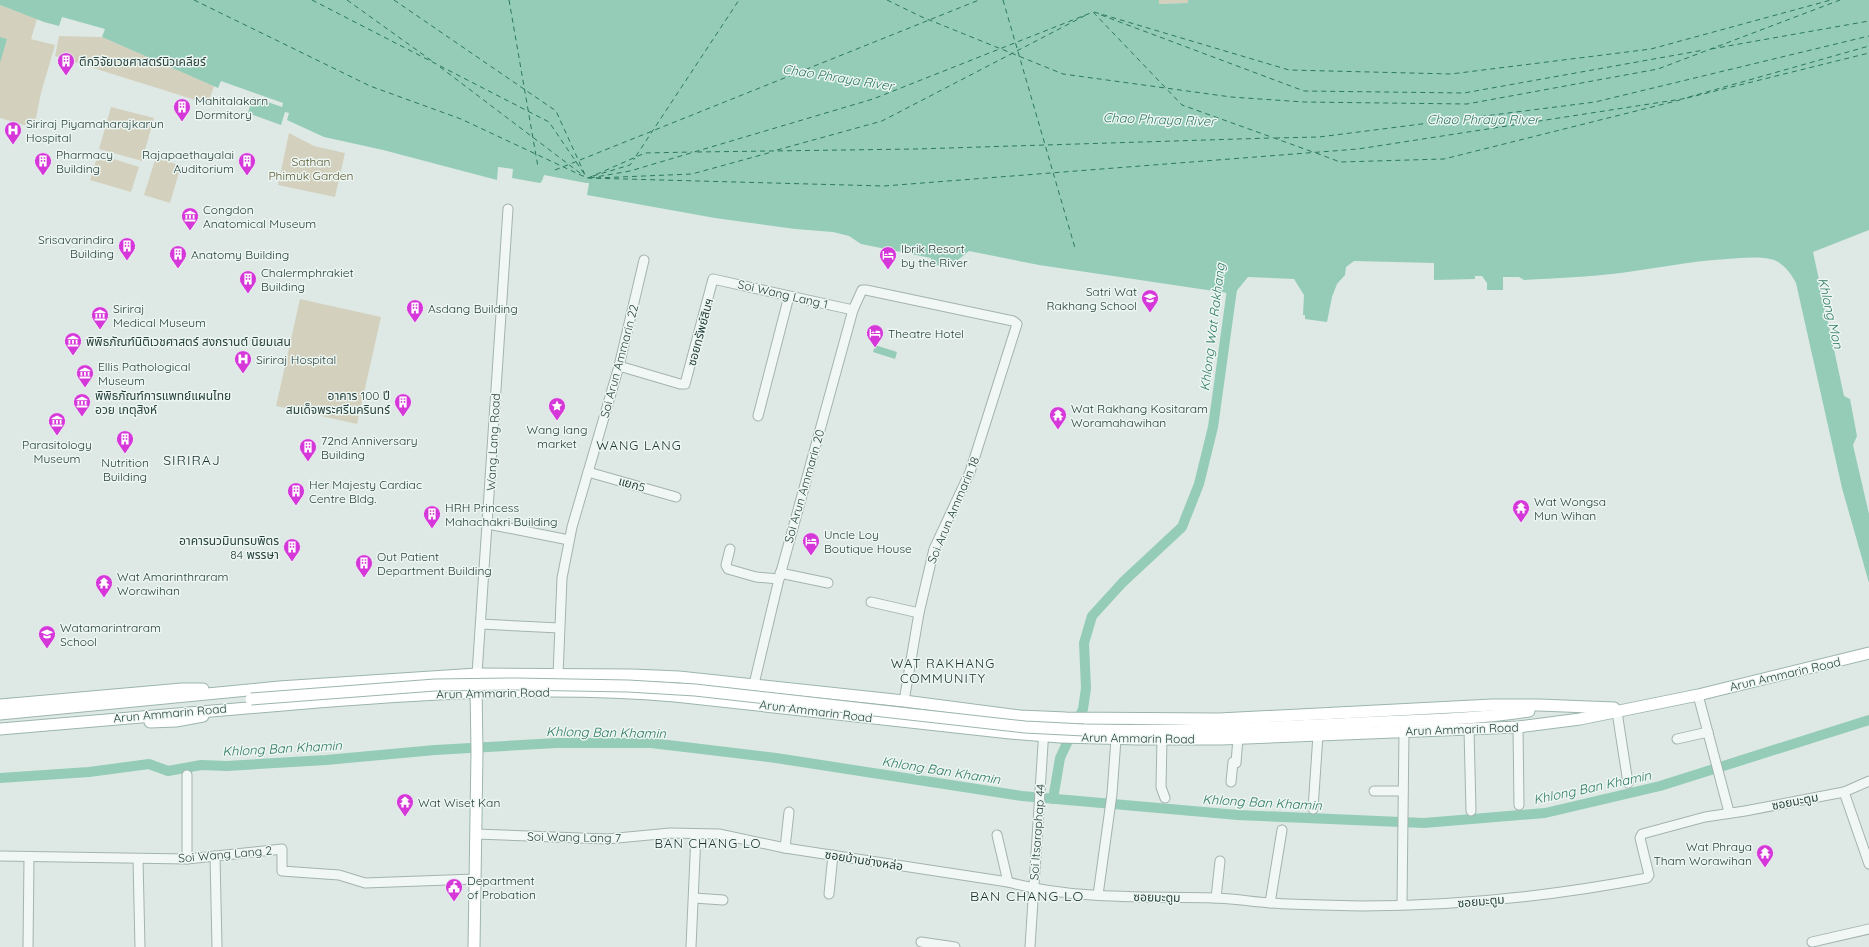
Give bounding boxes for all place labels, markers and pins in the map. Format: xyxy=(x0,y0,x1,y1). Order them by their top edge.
building icon: ตึกวิจัยเวชศาสตร์นิวเคลียร์ xyxy=(56,51,76,76)
place label: ตึกวิจัยเวชศาสตร์นิวเคลียร์ xyxy=(79,54,206,69)
place label: Mahitalakarn Dormitory xyxy=(195,93,268,122)
building icon: Mahitalakarn Dormitory xyxy=(172,97,192,122)
place label: Siriraj Piyamaharajkarun Hospital xyxy=(26,116,164,145)
hospital icon: Siriraj Piyamaharajkarun Hospital xyxy=(3,120,23,145)
place label: Pharmacy Building xyxy=(56,147,113,176)
place label: Rajapaethayalai Auditorium xyxy=(142,147,234,176)
building icon: Pharmacy Building xyxy=(33,151,53,176)
building icon: Rajapaethayalai Auditorium xyxy=(237,151,257,176)
place label: Congdon Anatomical Museum xyxy=(203,202,316,231)
museum icon: Congdon Anatomical Museum xyxy=(180,206,200,231)
place label: Srisavarindira Building xyxy=(38,232,114,261)
building icon: Srisavarindira Building xyxy=(117,236,137,261)
place label: Ibrik Resort by the River xyxy=(901,241,968,270)
building icon: Anatomy Building xyxy=(168,244,188,269)
hotel icon: Ibrik Resort by the River xyxy=(878,245,898,270)
place label: Anatomy Building xyxy=(191,247,289,262)
place label: Chalermphrakiet Building xyxy=(261,265,354,294)
building icon: Chalermphrakiet Building xyxy=(238,269,258,294)
place label: Satri Wat Rakhang School xyxy=(1046,284,1137,313)
school or university icon: Satri Wat Rakhang School xyxy=(1140,288,1160,313)
building icon: Asdang Building xyxy=(405,298,425,323)
place label: Siriraj Medical Museum xyxy=(113,301,206,330)
place label: Asdang Building xyxy=(428,301,518,316)
museum icon: Siriraj Medical Museum xyxy=(90,305,110,330)
hotel icon: Theatre Hotel xyxy=(865,323,885,348)
place label: Theatre Hotel xyxy=(888,326,964,341)
museum icon: พิพิธภัณฑ์นิติเวชศาสตร์ สงกรานต์ นิยมเสน xyxy=(63,331,83,356)
place label: พิพิธภัณฑ์นิติเวชศาสตร์ สงกรานต์ นิยมเสน xyxy=(86,334,291,349)
hospital icon: Siriraj Hospital xyxy=(233,349,253,374)
place label: Siriraj Hospital xyxy=(256,352,336,367)
place label: Ellis Pathological Museum xyxy=(98,359,191,388)
museum icon: Ellis Pathological Museum xyxy=(75,363,95,388)
place label: พิพิธภัณฑ์การแพทย์แผนไทย อวย เกตุสิงห์ xyxy=(95,388,231,417)
place label: อาคาร 100 ปี สมเด็จพระศรีนครินทร์ xyxy=(286,388,391,417)
museum icon: พิพิธภัณฑ์การแพทย์แผนไทย อวย เกตุสิงห์ xyxy=(72,392,92,417)
building icon: อาคาร 100 ปี สมเด็จพระศรีนครินทร์ xyxy=(393,392,413,417)
place icon: Wang lang market xyxy=(547,396,567,421)
place label: Wat Rakhang Kositaram Woramahawihan xyxy=(1071,401,1208,430)
temple icon: Wat Rakhang Kositaram Woramahawihan xyxy=(1048,405,1068,430)
museum icon: Parasitology Museum xyxy=(47,411,67,436)
place label: Wang lang market xyxy=(527,422,587,451)
building icon: Nutrition Building xyxy=(115,429,135,454)
place label: 72nd Anniversary Building xyxy=(321,433,418,462)
place label: Parasitology Museum xyxy=(22,437,92,466)
building icon: 72nd Anniversary Building xyxy=(298,437,318,462)
place label: Nutrition Building xyxy=(101,455,149,484)
place label: Her Majesty Cardiac Centre Bldg. xyxy=(309,477,422,506)
building icon: Her Majesty Cardiac Centre Bldg. xyxy=(286,481,306,506)
place label: Wat Wongsa Mun Wihan xyxy=(1534,494,1606,523)
temple icon: Wat Wongsa Mun Wihan xyxy=(1511,498,1531,523)
place label: HRH Princess Mahachakri Building xyxy=(445,500,558,529)
building icon: HRH Princess Mahachakri Building xyxy=(422,504,442,529)
place label: Uncle Loy Boutique House xyxy=(824,527,912,556)
hotel icon: Uncle Loy Boutique House xyxy=(801,531,821,556)
place label: อาคารนวมินทรบพิตร 84 พรรษา xyxy=(179,533,279,562)
building icon: อาคารนวมินทรบพิตร 84 พรรษา xyxy=(282,537,302,562)
place label: Out Patient Department Building xyxy=(377,549,492,578)
building icon: Out Patient Department Building xyxy=(354,553,374,578)
place label: Wat Amarinthraram Worawihan xyxy=(117,569,229,598)
temple icon: Wat Amarinthraram Worawihan xyxy=(94,573,114,598)
place label: Watamarintraram School xyxy=(60,620,161,649)
school or university icon: Watamarintraram School xyxy=(37,624,57,649)
temple icon: Wat Wiset Kan xyxy=(395,792,415,817)
place label: Wat Wiset Kan xyxy=(418,795,500,810)
place label: Wat Phraya Tham Worawihan xyxy=(1653,839,1752,868)
temple icon: Wat Phraya Tham Worawihan xyxy=(1755,843,1775,868)
place label: Department of Probation xyxy=(467,873,536,902)
public building icon: Department of Probation xyxy=(444,877,464,902)

